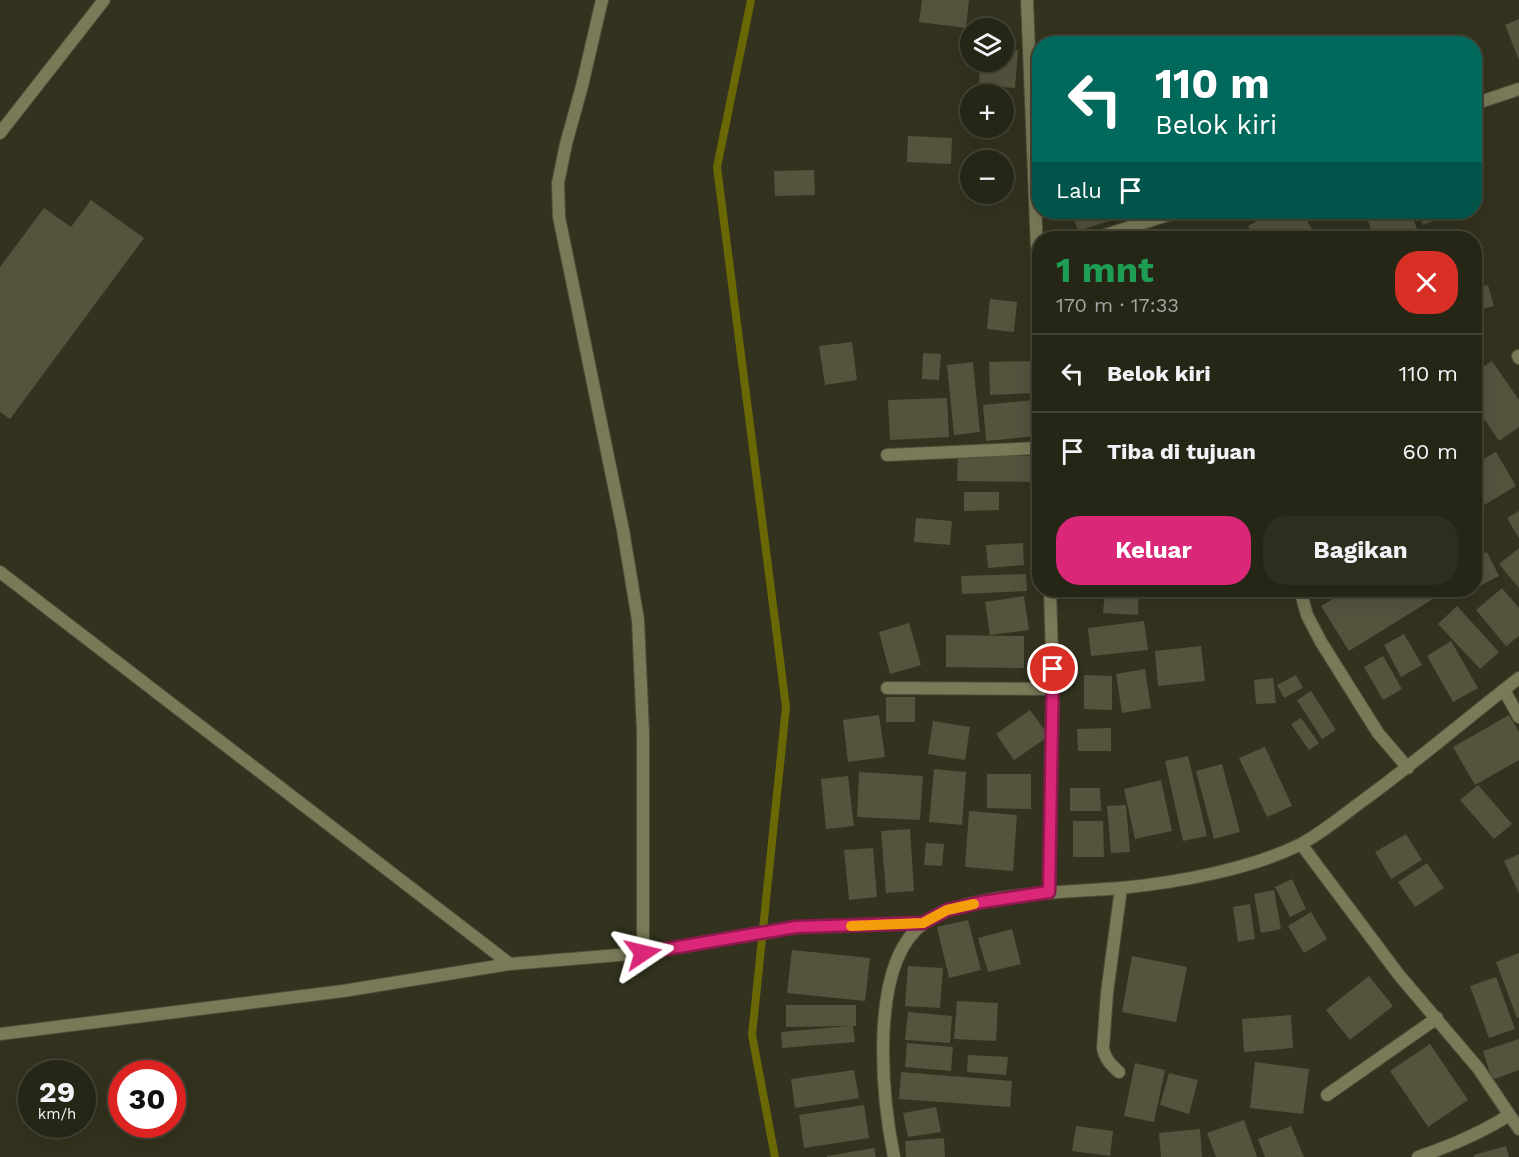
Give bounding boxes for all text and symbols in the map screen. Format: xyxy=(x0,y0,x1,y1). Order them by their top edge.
map controls xyxy=(960,18,1014,204)
button: layers xyxy=(960,18,1014,72)
text: 110 m xyxy=(1155,59,1270,108)
icon: left xyxy=(1056,60,1134,138)
button: + xyxy=(960,84,1014,138)
text: Belok kiri xyxy=(1155,109,1277,141)
button: − xyxy=(960,150,1014,204)
icon: arrive xyxy=(1114,174,1147,207)
text: Lalu xyxy=(1056,178,1102,203)
text: 1 mnt xyxy=(1056,249,1154,291)
button: close xyxy=(1395,251,1458,314)
text: 170 m · 17:33 xyxy=(1056,293,1179,317)
icon: left xyxy=(1056,357,1089,390)
text: Belok kiri xyxy=(1107,361,1211,386)
text: 110 m xyxy=(1399,361,1458,386)
icon: arrive xyxy=(1056,435,1089,468)
text: Tiba di tujuan xyxy=(1107,439,1256,464)
text: 60 m xyxy=(1402,439,1458,464)
button: Keluar xyxy=(1056,516,1251,585)
button: Bagikan xyxy=(1263,516,1458,585)
pin xyxy=(1027,643,1078,694)
icon: arrive xyxy=(1036,652,1069,685)
position arrow xyxy=(611,921,675,985)
speed limit sign: 30 xyxy=(108,1060,186,1138)
text: 29 xyxy=(39,1074,75,1109)
text: km/h xyxy=(38,1105,76,1123)

